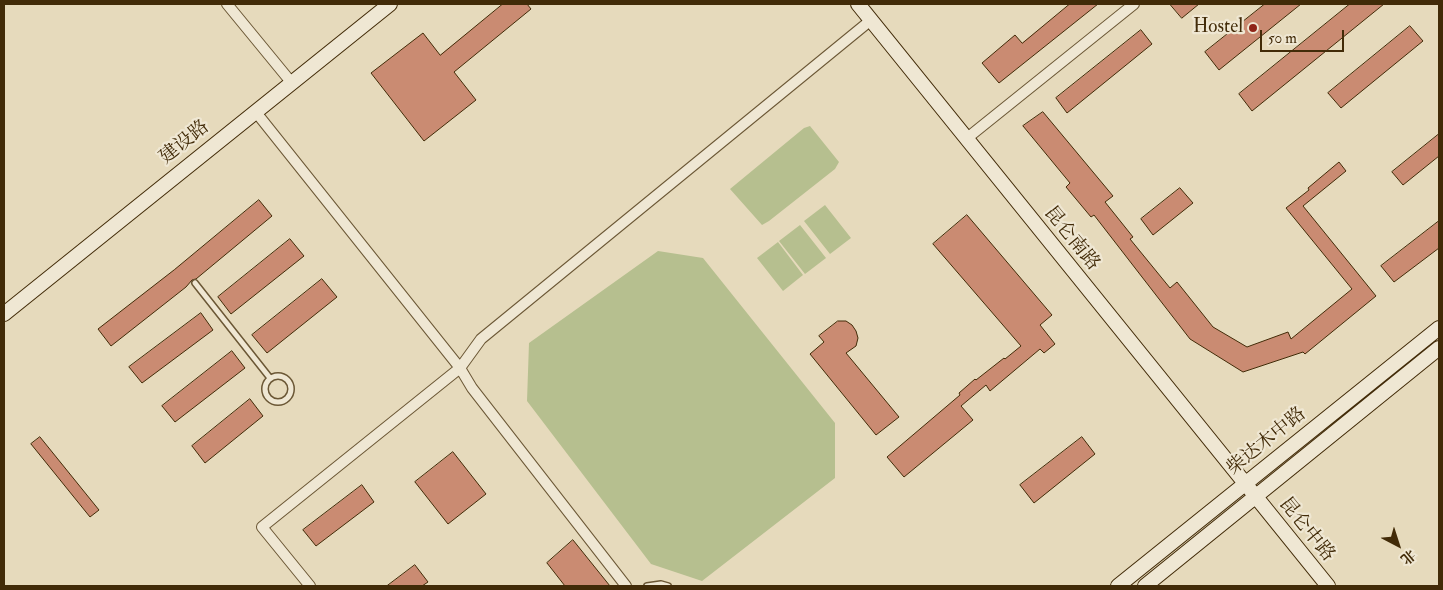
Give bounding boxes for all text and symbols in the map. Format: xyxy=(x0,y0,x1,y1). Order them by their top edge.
place label: Hostel xyxy=(1193,17,1243,39)
scale bar xyxy=(1263,20,1347,52)
marker: Hostel xyxy=(1247,22,1259,34)
text: 50 m xyxy=(1268,29,1297,48)
street label: 建设路 xyxy=(156,116,214,170)
street label: 昆仑南路 xyxy=(1038,202,1104,276)
street label: 柴达木中路 xyxy=(1223,403,1311,481)
street label: 昆仑中路 xyxy=(1273,493,1339,567)
north arrow xyxy=(1373,520,1423,570)
text: 北 xyxy=(1397,546,1419,568)

